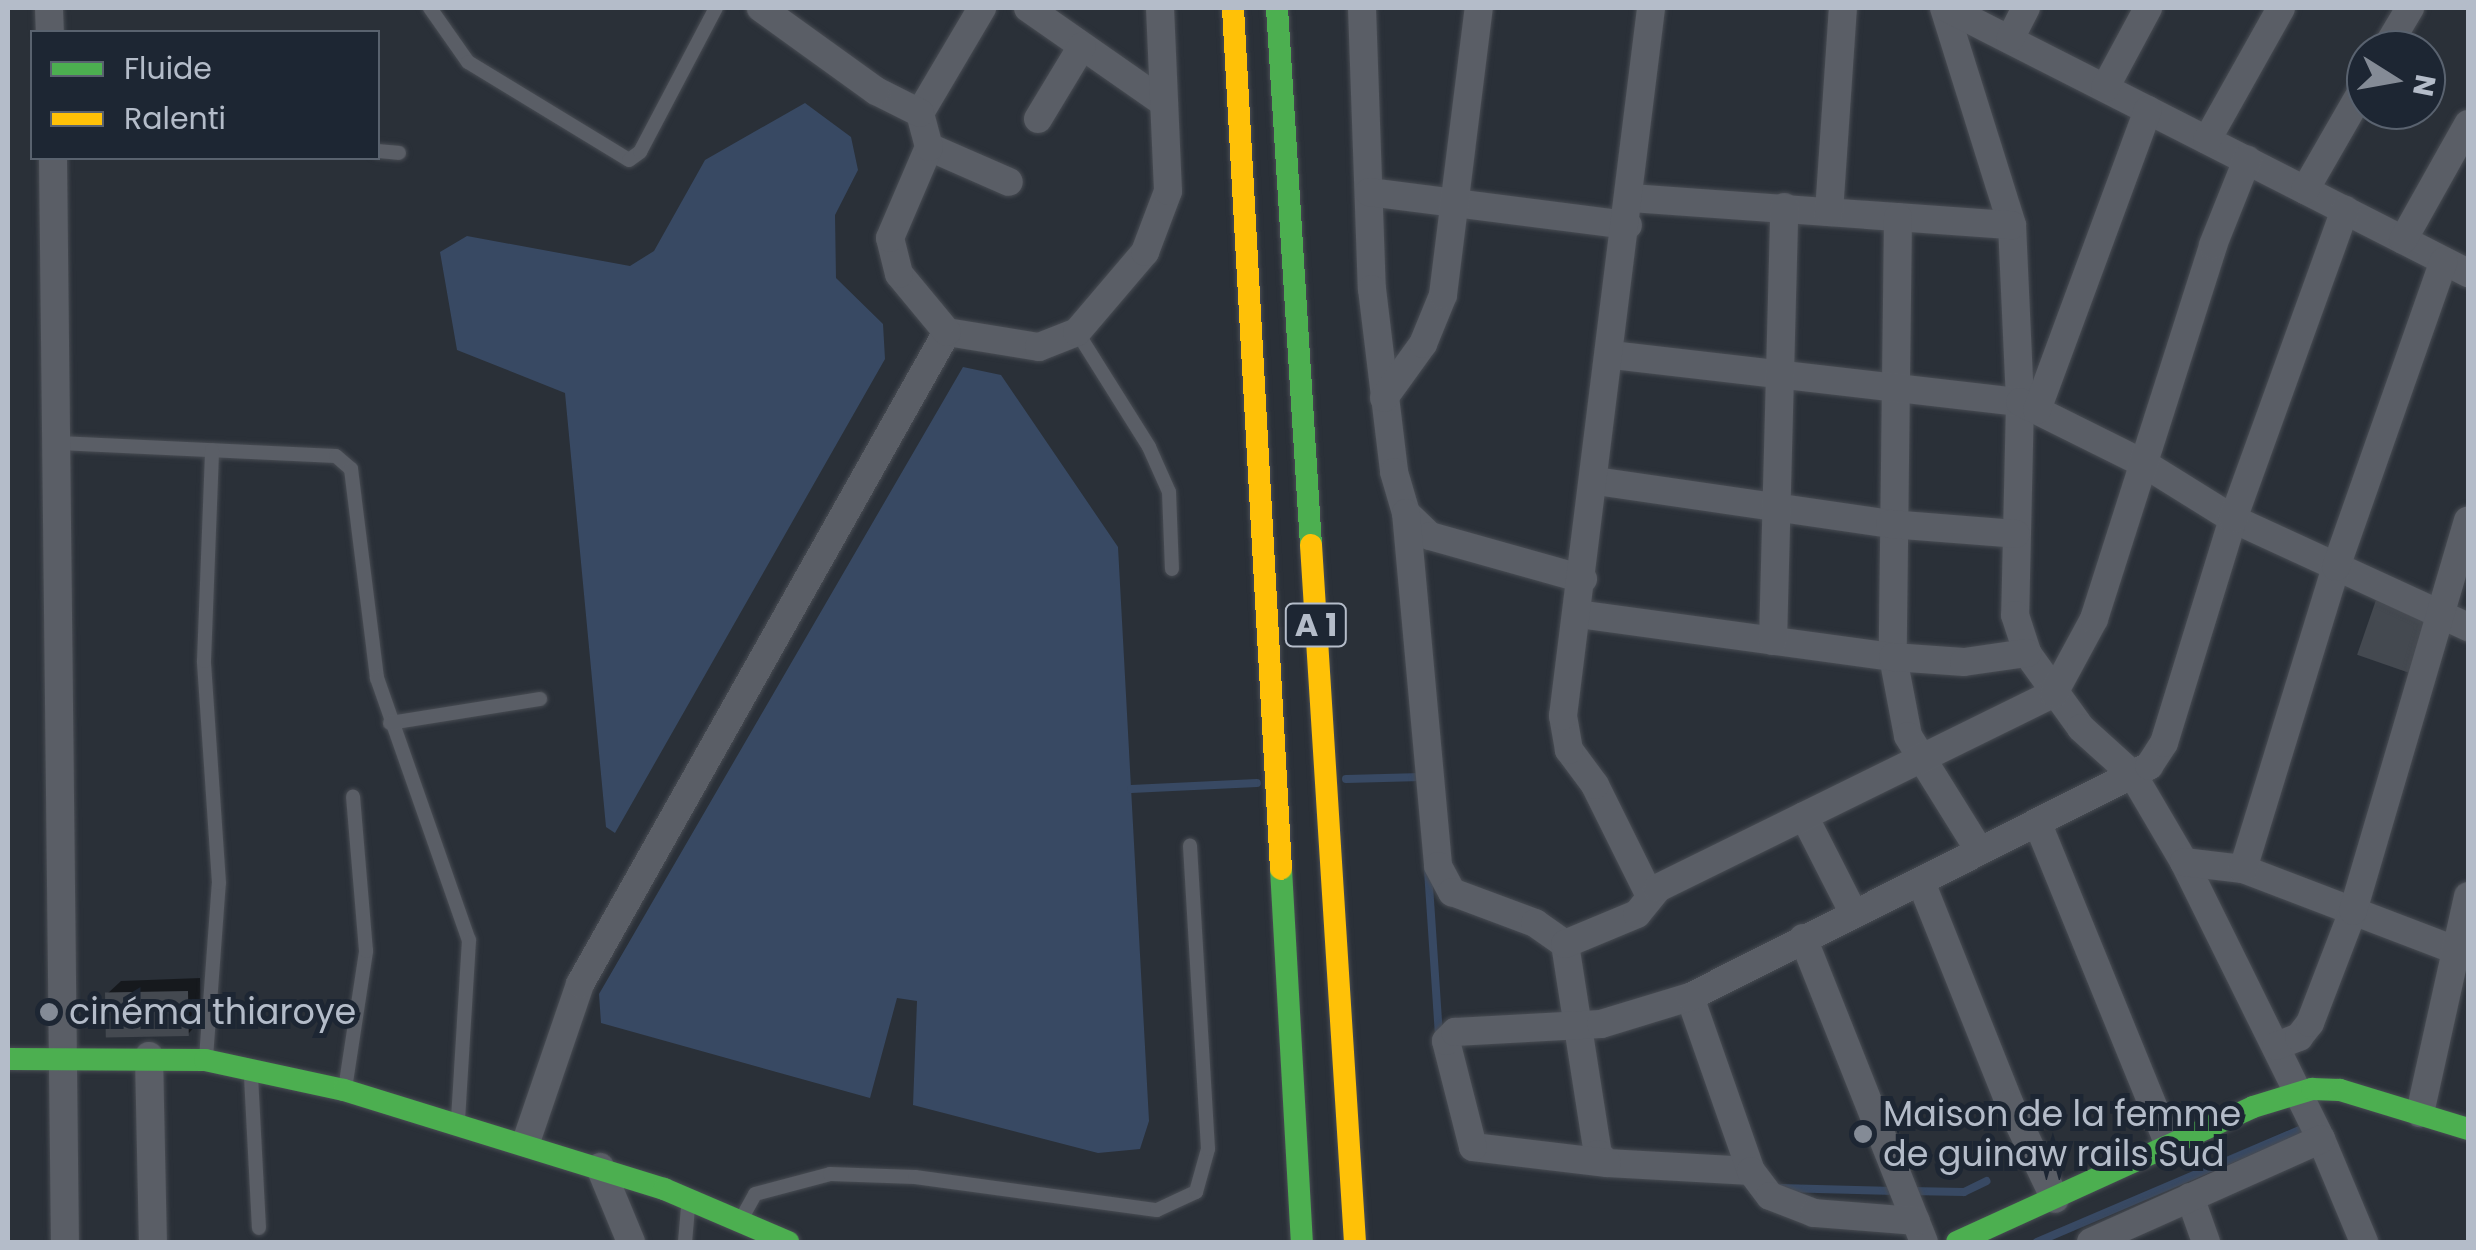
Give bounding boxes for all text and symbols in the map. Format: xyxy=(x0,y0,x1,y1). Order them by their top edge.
legend xyxy=(30,30,380,160)
north arrow xyxy=(2346,30,2446,130)
text: Fluide xyxy=(124,47,212,90)
text: N xyxy=(2403,71,2445,99)
text: Ralenti xyxy=(124,97,226,140)
road number: A 1 xyxy=(1284,598,1348,652)
place label: cinéma thiaroye xyxy=(69,991,356,1033)
marker: cinéma thiaroye xyxy=(38,1001,60,1023)
place label: Maison de la femme de guinaw rails Sud xyxy=(1883,1093,2241,1175)
marker: Maison de la femme de guinaw rails Sud xyxy=(1852,1123,1874,1145)

